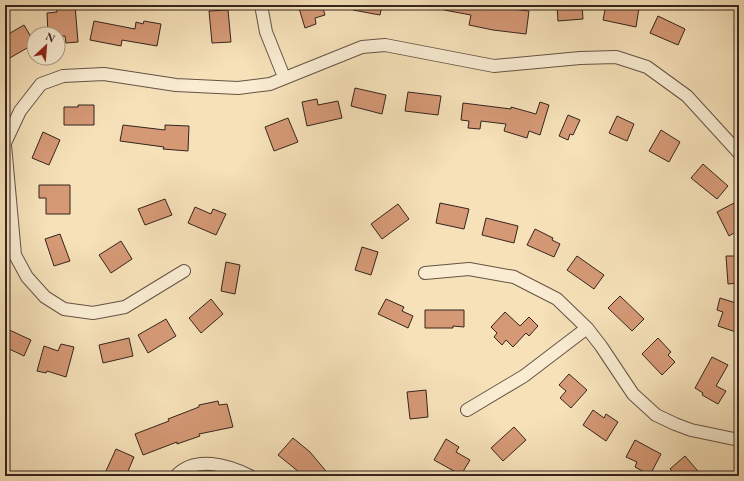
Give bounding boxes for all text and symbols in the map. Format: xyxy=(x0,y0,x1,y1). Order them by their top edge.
north arrow xyxy=(26,26,66,66)
text: N xyxy=(43,29,58,45)

